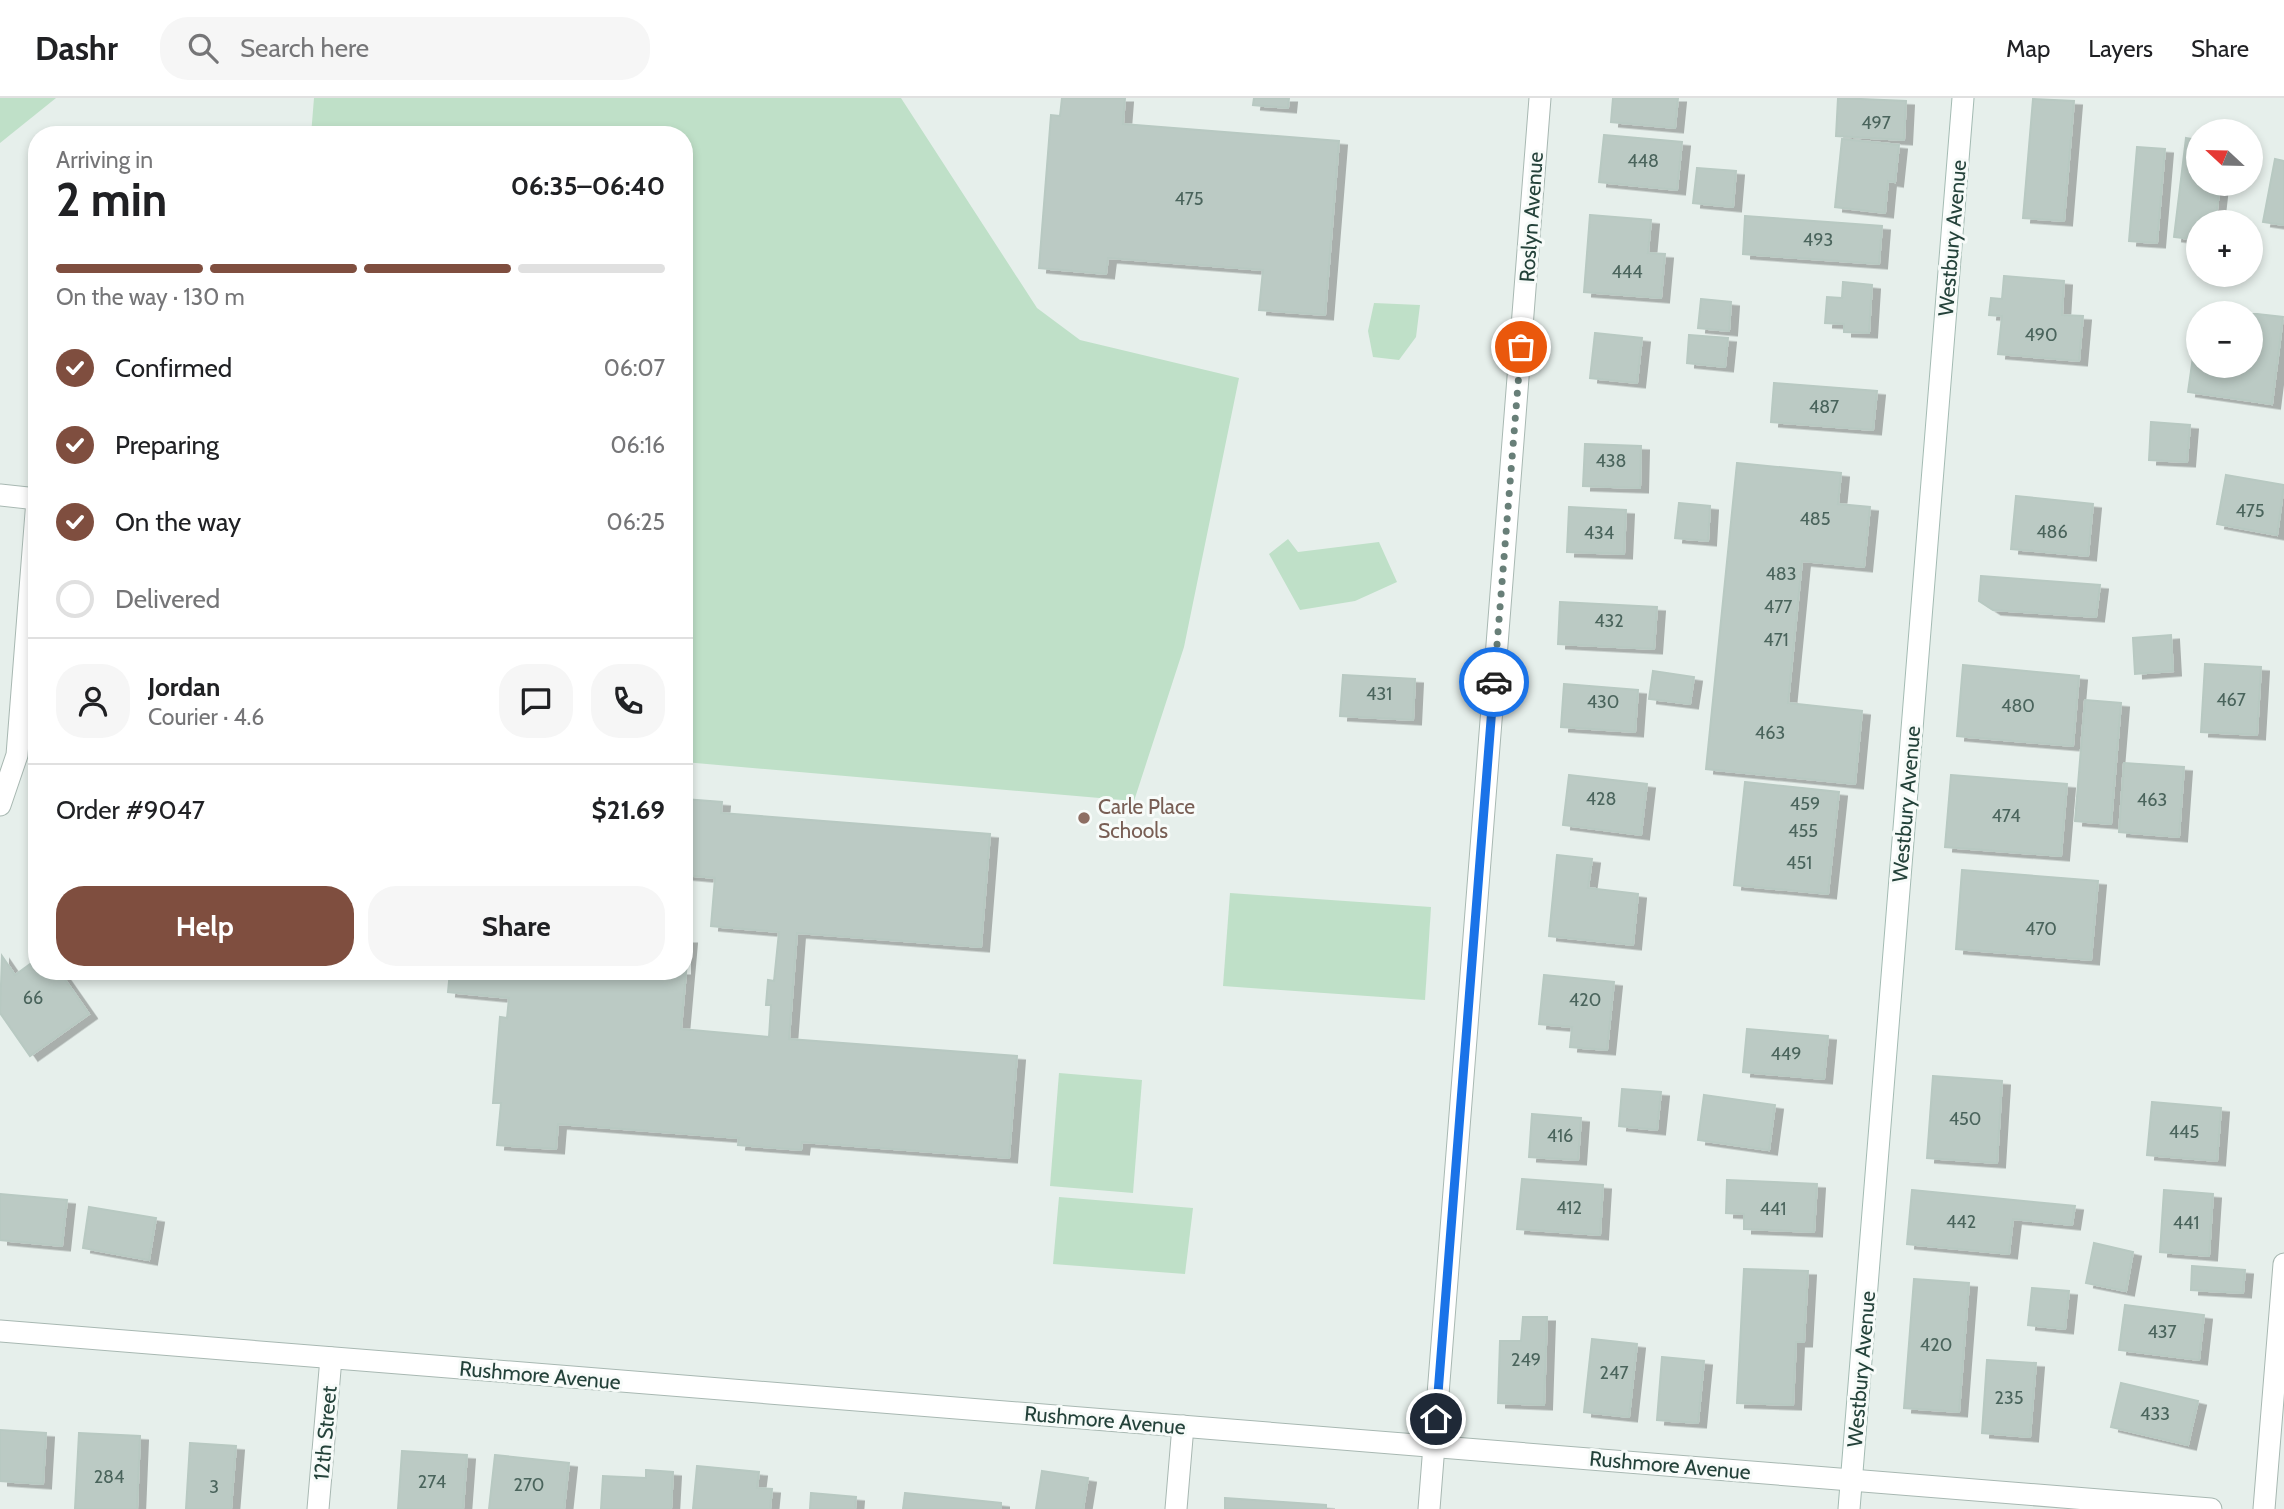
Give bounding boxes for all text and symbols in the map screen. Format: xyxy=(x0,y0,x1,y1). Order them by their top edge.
search box xyxy=(160,17,650,80)
text: Dashr xyxy=(35,28,118,68)
icon: search xyxy=(184,29,222,67)
text: Search here xyxy=(240,32,369,64)
text: Map xyxy=(2006,34,2050,63)
text: Layers xyxy=(2088,34,2153,63)
text: Share xyxy=(2191,34,2249,63)
house number: 497 xyxy=(1861,112,1891,134)
north arrow xyxy=(2186,119,2263,196)
map controls xyxy=(2186,119,2263,378)
text: Arriving in xyxy=(56,146,153,174)
house number: 448 xyxy=(1627,150,1659,172)
street label: Roslyn Avenue xyxy=(1514,151,1548,283)
street label: Westbury Avenue xyxy=(1933,159,1971,317)
text: 06:35–06:40 xyxy=(511,170,665,202)
text: 2 min xyxy=(56,172,167,228)
house number: 475 xyxy=(1174,188,1204,210)
button: + xyxy=(2186,210,2263,287)
house number: 493 xyxy=(1803,229,1833,251)
house number: 444 xyxy=(1611,261,1643,283)
text: On the way · 130 m xyxy=(56,283,245,311)
button: − xyxy=(2186,301,2263,378)
pin xyxy=(1491,317,1551,377)
house number: 490 xyxy=(2024,324,2058,346)
icon: bag xyxy=(1502,328,1540,366)
icon: check xyxy=(56,349,94,387)
text: Confirmed xyxy=(115,352,232,384)
text: 06:07 xyxy=(604,354,665,382)
house number: 487 xyxy=(1809,396,1839,418)
icon: check xyxy=(56,426,94,464)
text: Preparing xyxy=(115,429,219,461)
text: 06:16 xyxy=(611,431,665,459)
house number: 438 xyxy=(1595,450,1627,472)
house number: 475 xyxy=(2235,500,2265,522)
icon: check xyxy=(56,503,94,541)
text: On the way xyxy=(115,506,241,538)
text: 06:25 xyxy=(607,508,665,536)
house number: 485 xyxy=(1799,508,1831,530)
house number: 486 xyxy=(2036,521,2068,543)
house number: 434 xyxy=(1584,522,1614,544)
house number: 483 xyxy=(1765,563,1797,585)
text: Delivered xyxy=(115,583,220,615)
house number: 477 xyxy=(1764,596,1792,618)
house number: 432 xyxy=(1594,610,1624,632)
house number: 471 xyxy=(1763,629,1789,651)
courier xyxy=(1459,647,1529,717)
icon: car xyxy=(1475,663,1513,701)
button: person xyxy=(56,664,130,738)
button: chat xyxy=(499,664,573,738)
button: phone xyxy=(591,664,665,738)
text: Jordan xyxy=(148,671,220,703)
house number: 431 xyxy=(1366,683,1392,705)
house number: 467 xyxy=(2216,689,2246,711)
house number: 430 xyxy=(1587,691,1619,713)
house number: 480 xyxy=(2001,695,2035,717)
text: Courier · 4.6 xyxy=(148,703,264,731)
house number: 463 xyxy=(1755,722,1785,744)
street label: Westbury Avenue xyxy=(1887,725,1925,883)
house number: 428 xyxy=(1586,788,1616,810)
house number: 463 xyxy=(2137,789,2167,811)
house number: 459 xyxy=(1790,793,1820,815)
text: Order #9047 xyxy=(56,794,205,826)
text: $21.69 xyxy=(592,794,665,826)
place label: Carle Place Schools xyxy=(1098,794,1195,843)
house number: 474 xyxy=(1991,805,2021,827)
marker: Carle Place Schools xyxy=(1076,810,1092,826)
house number: 455 xyxy=(1788,820,1818,842)
house number: 451 xyxy=(1786,852,1812,874)
button: Help xyxy=(56,886,354,966)
button: Share xyxy=(368,886,665,966)
house number: 470 xyxy=(2025,918,2057,940)
house number: 66 xyxy=(23,987,43,1009)
house number: 420 xyxy=(1569,989,1601,1011)
house number: 449 xyxy=(1770,1043,1802,1065)
house number: 450 xyxy=(1949,1108,1981,1130)
house number: 445 xyxy=(2169,1121,2199,1143)
house number: 416 xyxy=(1547,1125,1573,1147)
house number: 412 xyxy=(1556,1197,1582,1219)
house number: 441 xyxy=(1760,1198,1786,1220)
house number: 442 xyxy=(1946,1211,1976,1233)
house number: 441 xyxy=(2173,1212,2199,1234)
street label: Westbury Avenue xyxy=(1842,1290,1880,1448)
house number: 437 xyxy=(2147,1321,2177,1343)
house number: 420 xyxy=(1920,1334,1952,1356)
house number: 249 xyxy=(1511,1349,1541,1371)
street label: Rushmore Avenue xyxy=(458,1355,622,1395)
house number: 247 xyxy=(1600,1362,1628,1384)
street label: 12th Street xyxy=(308,1385,342,1481)
house number: 235 xyxy=(1995,1387,2023,1409)
pin xyxy=(1406,1389,1466,1449)
street label: Rushmore Avenue xyxy=(1023,1400,1187,1440)
icon: home xyxy=(1417,1400,1455,1438)
house number: 433 xyxy=(2140,1403,2170,1425)
street label: Rushmore Avenue xyxy=(1588,1445,1752,1485)
house number: 284 xyxy=(94,1466,124,1488)
house number: 274 xyxy=(418,1471,446,1493)
house number: 270 xyxy=(514,1474,544,1496)
house number: 3 xyxy=(209,1476,219,1498)

